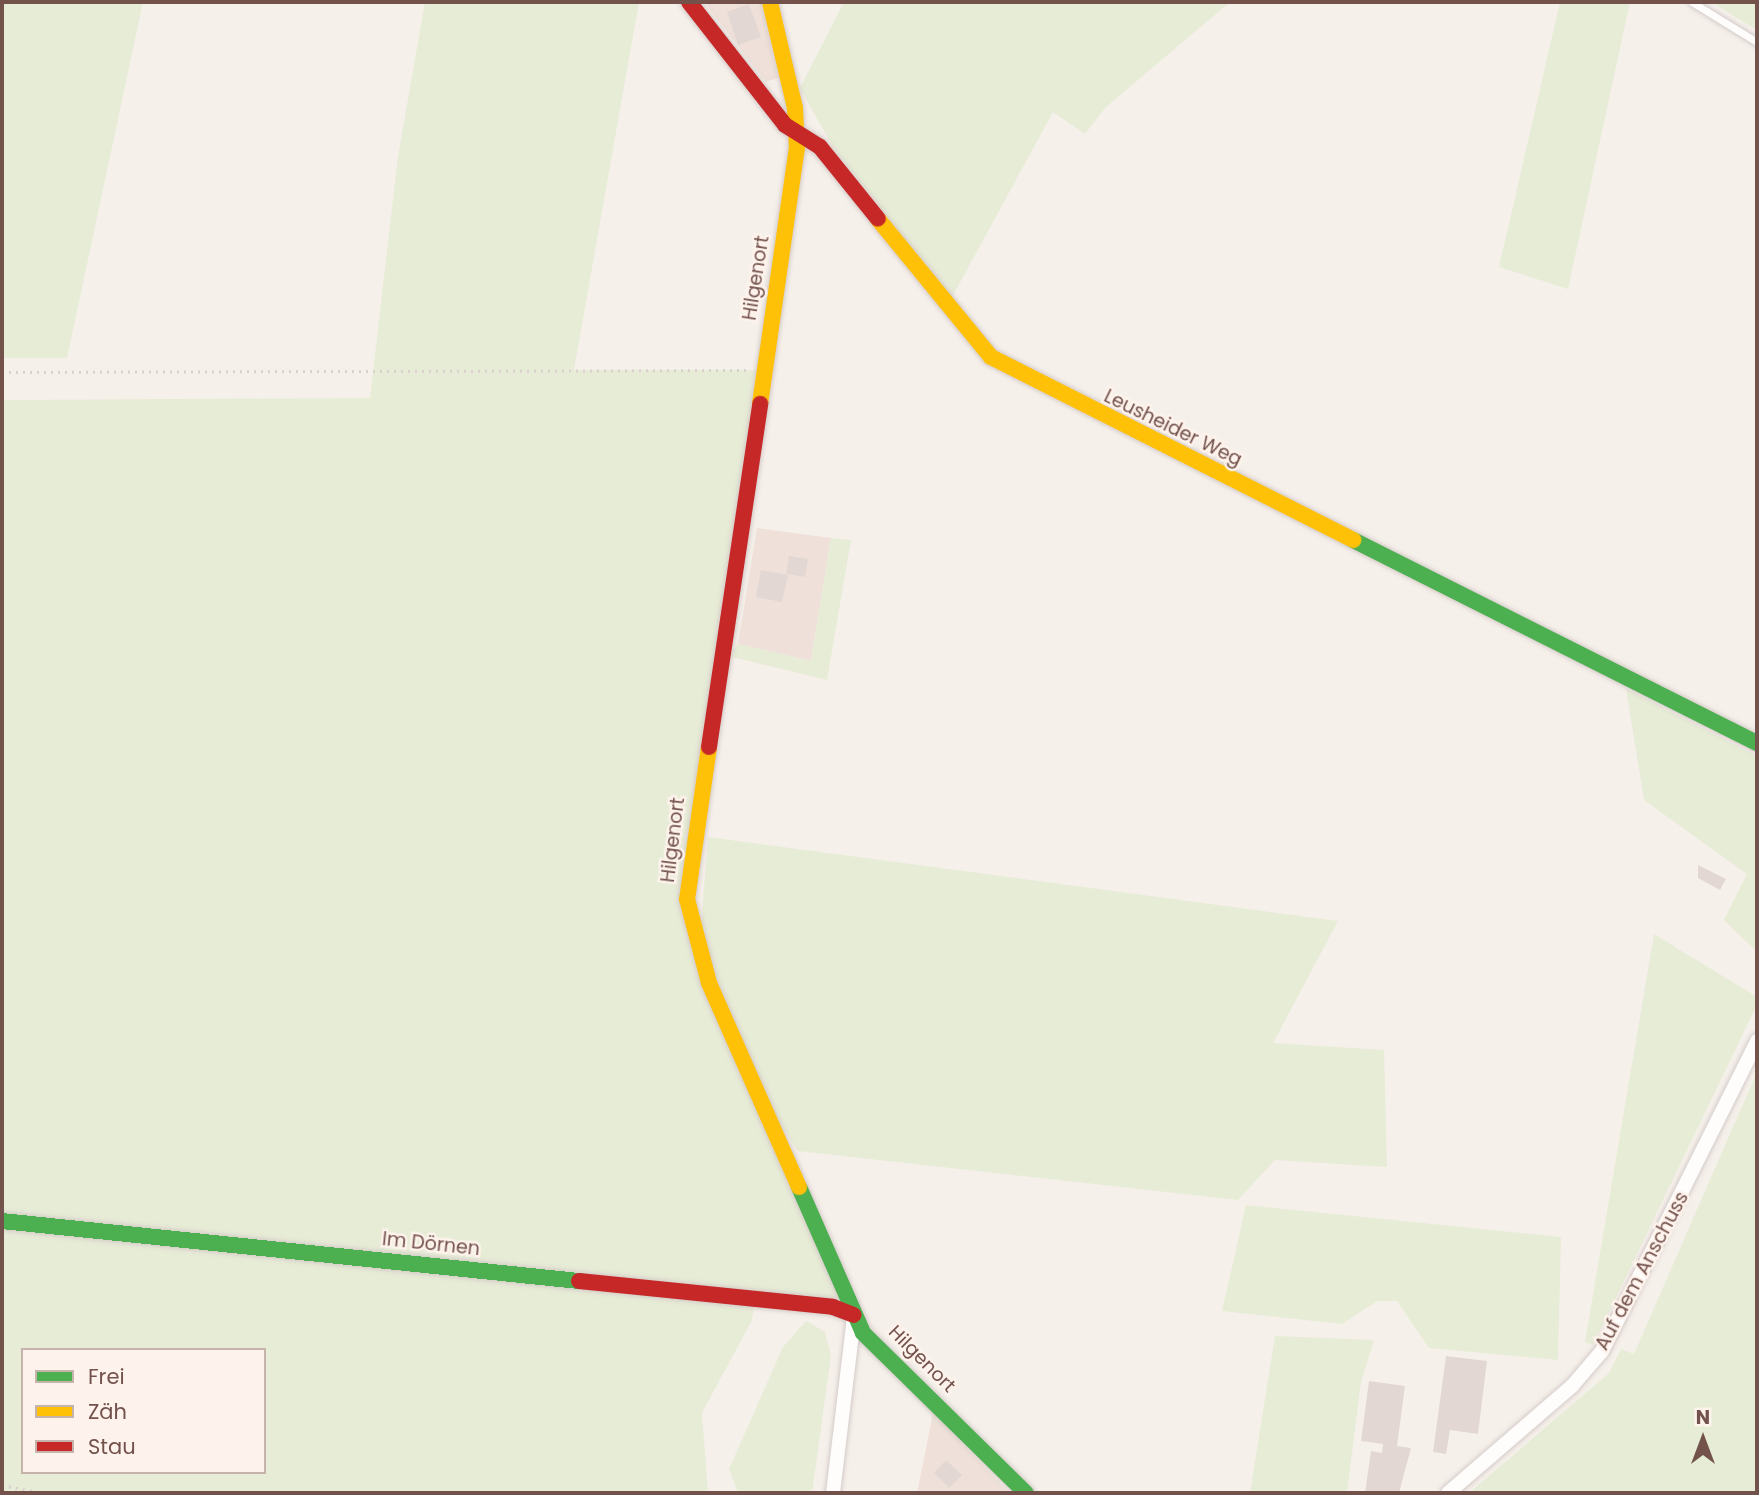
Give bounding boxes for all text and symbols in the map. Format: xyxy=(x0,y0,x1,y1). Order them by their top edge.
street label: Hilgenort xyxy=(738,234,774,322)
street label: Leusheider Weg xyxy=(1100,385,1246,471)
street label: Hilgenort xyxy=(656,796,690,884)
street label: Auf dem Anschuss xyxy=(1591,1188,1693,1354)
street label: Im Dörnen xyxy=(381,1228,481,1260)
street label: Hilgenort xyxy=(884,1321,960,1397)
legend xyxy=(21,1348,266,1474)
text: Frei xyxy=(88,1362,125,1391)
text: Zäh xyxy=(88,1397,127,1426)
north arrow xyxy=(1668,1404,1738,1474)
text: N xyxy=(1696,1404,1710,1431)
text: Stau xyxy=(88,1432,136,1461)

